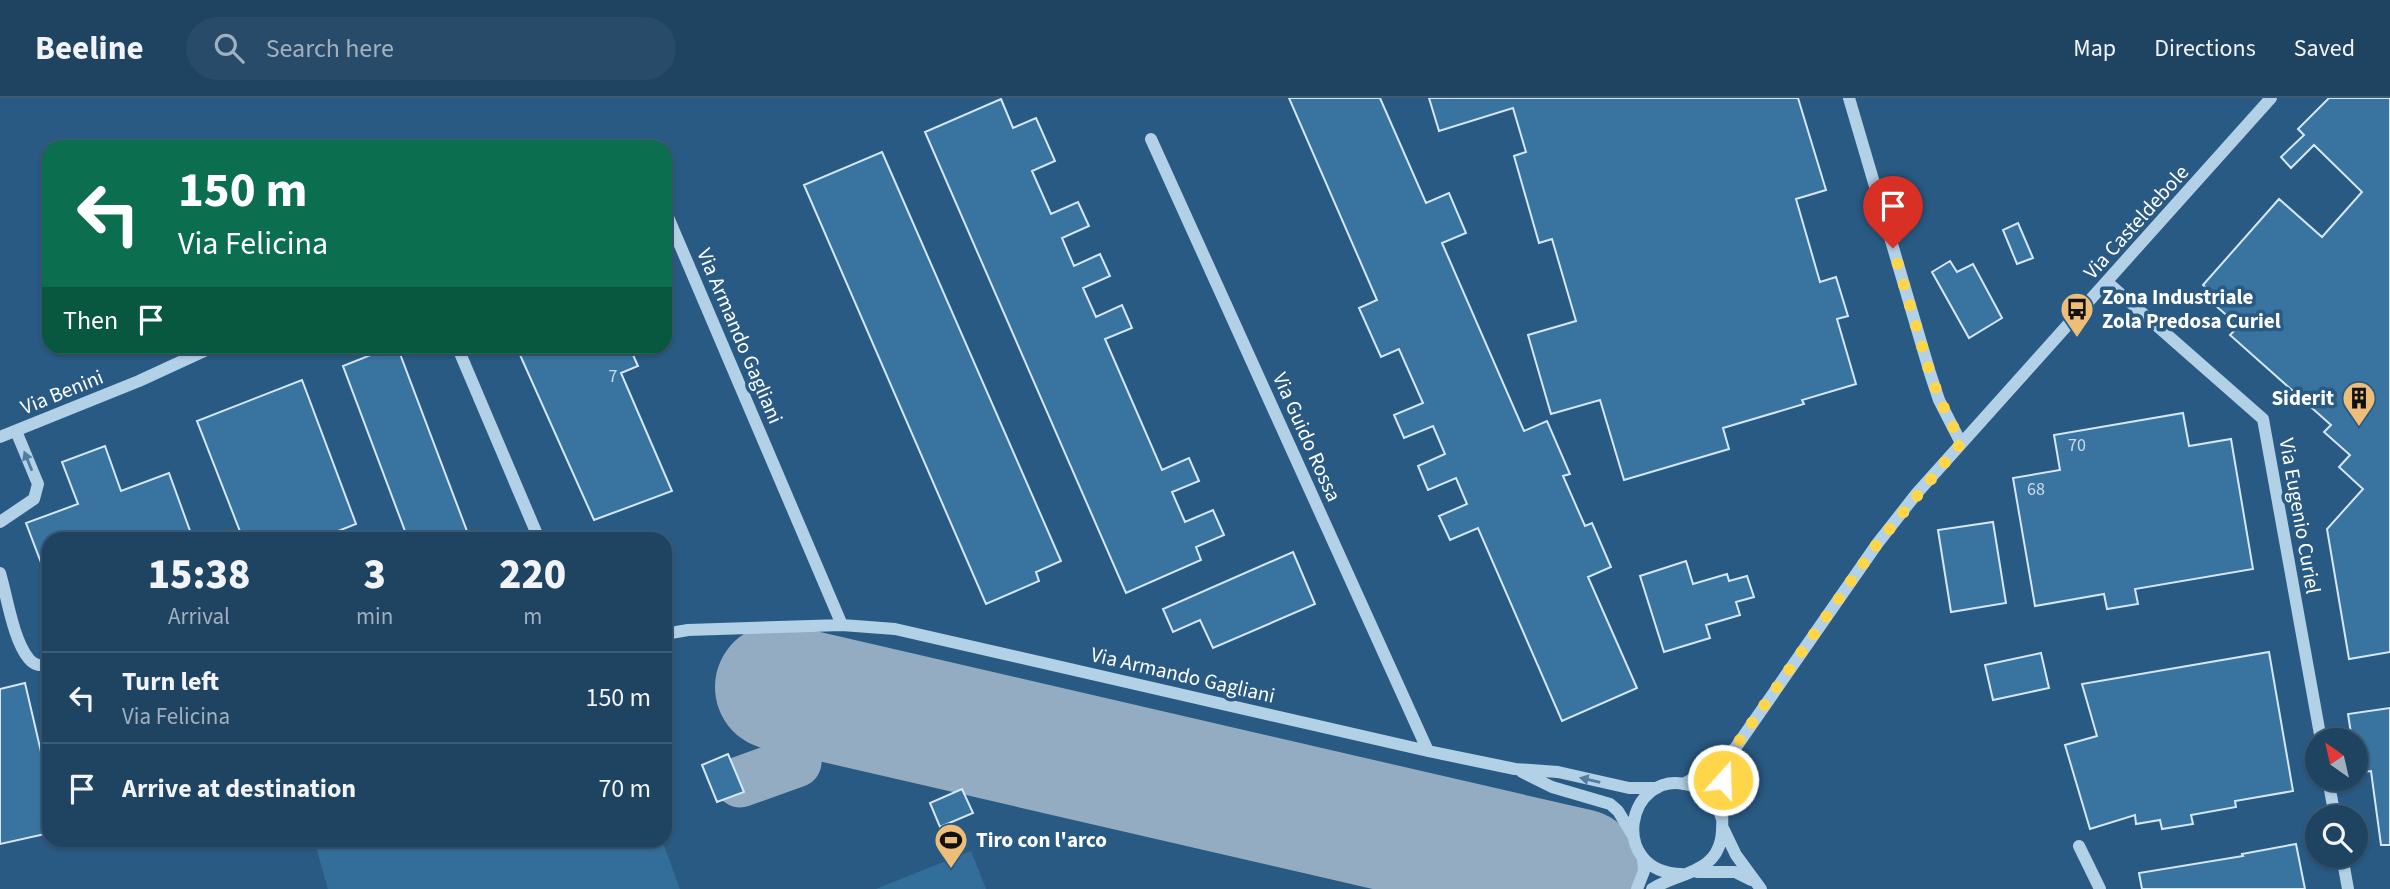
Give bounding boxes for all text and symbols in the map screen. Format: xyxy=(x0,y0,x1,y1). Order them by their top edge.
search box xyxy=(186,17,676,80)
text: Beeline xyxy=(35,25,144,72)
icon: search xyxy=(210,29,248,67)
text: Search here xyxy=(266,30,394,67)
text: Map xyxy=(2073,31,2116,66)
text: Directions xyxy=(2154,31,2256,66)
text: Saved xyxy=(2294,31,2355,66)
text: 150 m xyxy=(178,156,307,226)
street label: Via Casteldebole xyxy=(2076,158,2196,286)
icon: left xyxy=(63,168,154,259)
pin xyxy=(1863,176,1923,248)
icon: arrive xyxy=(1874,187,1912,225)
text: Via Felicina xyxy=(178,221,328,267)
street label: Via Armando Gagliani xyxy=(689,244,791,428)
place label: Zona Industriale Zola Predosa Curiel xyxy=(2102,282,2281,336)
bus stop icon: Zona Industriale Zola Predosa Curiel xyxy=(2058,290,2096,339)
icon: arrive xyxy=(132,301,170,339)
text: Then xyxy=(63,302,118,339)
street label: Via Benini xyxy=(16,362,108,422)
house number: 7 xyxy=(609,364,618,389)
street label: Via Guido Rossa xyxy=(1265,367,1349,507)
building icon: Siderit xyxy=(2340,379,2378,428)
place label: Siderit xyxy=(2271,383,2334,413)
house number: 70 xyxy=(2068,433,2086,458)
street label: Via Eugenio Curiel xyxy=(2272,436,2328,596)
one-way arrow xyxy=(23,450,34,471)
house number: 68 xyxy=(2027,477,2045,502)
text: 15:38 xyxy=(148,545,250,605)
text: 3 xyxy=(363,545,386,605)
text: 220 xyxy=(499,545,566,605)
text: Arrival xyxy=(168,600,230,633)
text: min xyxy=(356,600,393,633)
text: m xyxy=(523,600,542,633)
street label: Via Armando Gagliani xyxy=(1088,639,1278,711)
text: Turn left xyxy=(122,663,219,700)
icon: left xyxy=(63,679,101,717)
text: 150 m xyxy=(585,679,651,716)
text: Via Felicina xyxy=(122,700,230,733)
north arrow xyxy=(2305,728,2368,791)
map controls xyxy=(2305,728,2368,868)
position arrow xyxy=(1686,743,1760,817)
icon: arrive xyxy=(63,770,101,808)
text: Arrive at destination xyxy=(122,770,356,807)
text: 70 m xyxy=(598,770,651,807)
one-way arrow xyxy=(1579,774,1601,785)
button: search xyxy=(2305,805,2368,868)
sports icon: Tiro con l'arco xyxy=(932,821,970,870)
place label: Tiro con l'arco xyxy=(976,825,1107,855)

